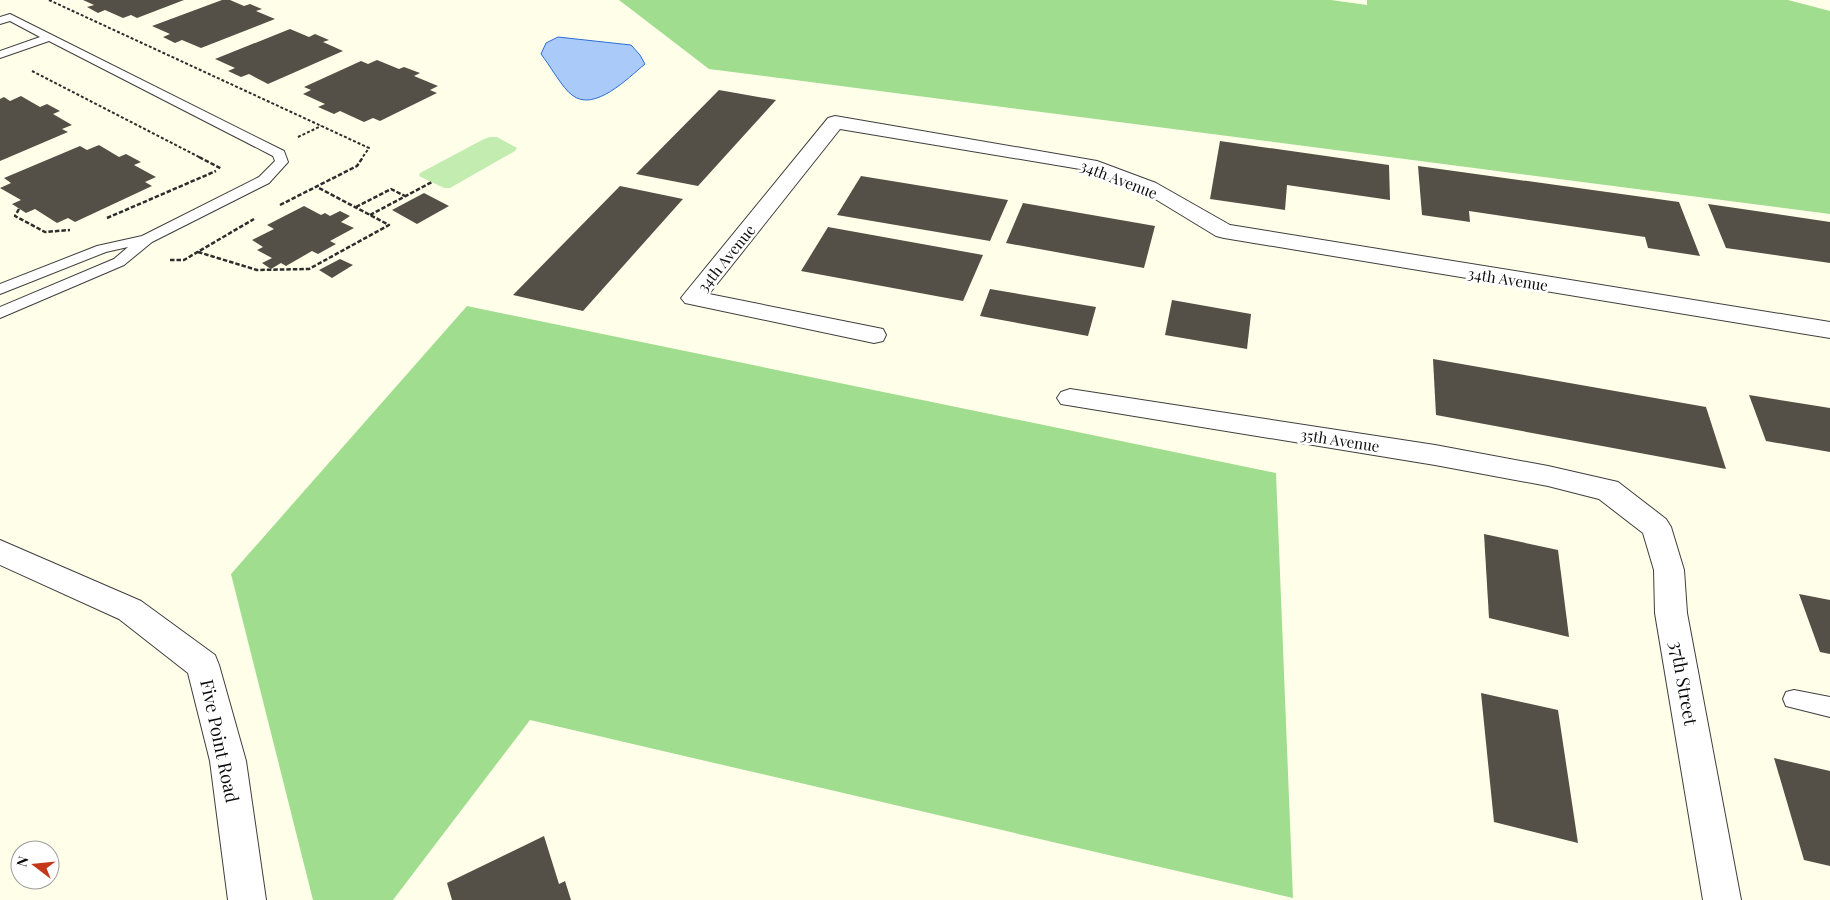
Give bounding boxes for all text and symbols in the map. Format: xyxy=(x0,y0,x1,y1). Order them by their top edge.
street label: 34th Avenue xyxy=(1078,155,1160,203)
street label: 34th Avenue xyxy=(693,220,759,296)
street label: 34th Avenue xyxy=(1466,263,1550,295)
street label: 35th Avenue xyxy=(1299,424,1381,456)
street label: 37th Street xyxy=(1665,639,1703,728)
street label: Five Point Road xyxy=(195,677,245,805)
north arrow xyxy=(10,840,60,890)
text: N xyxy=(11,854,33,869)

